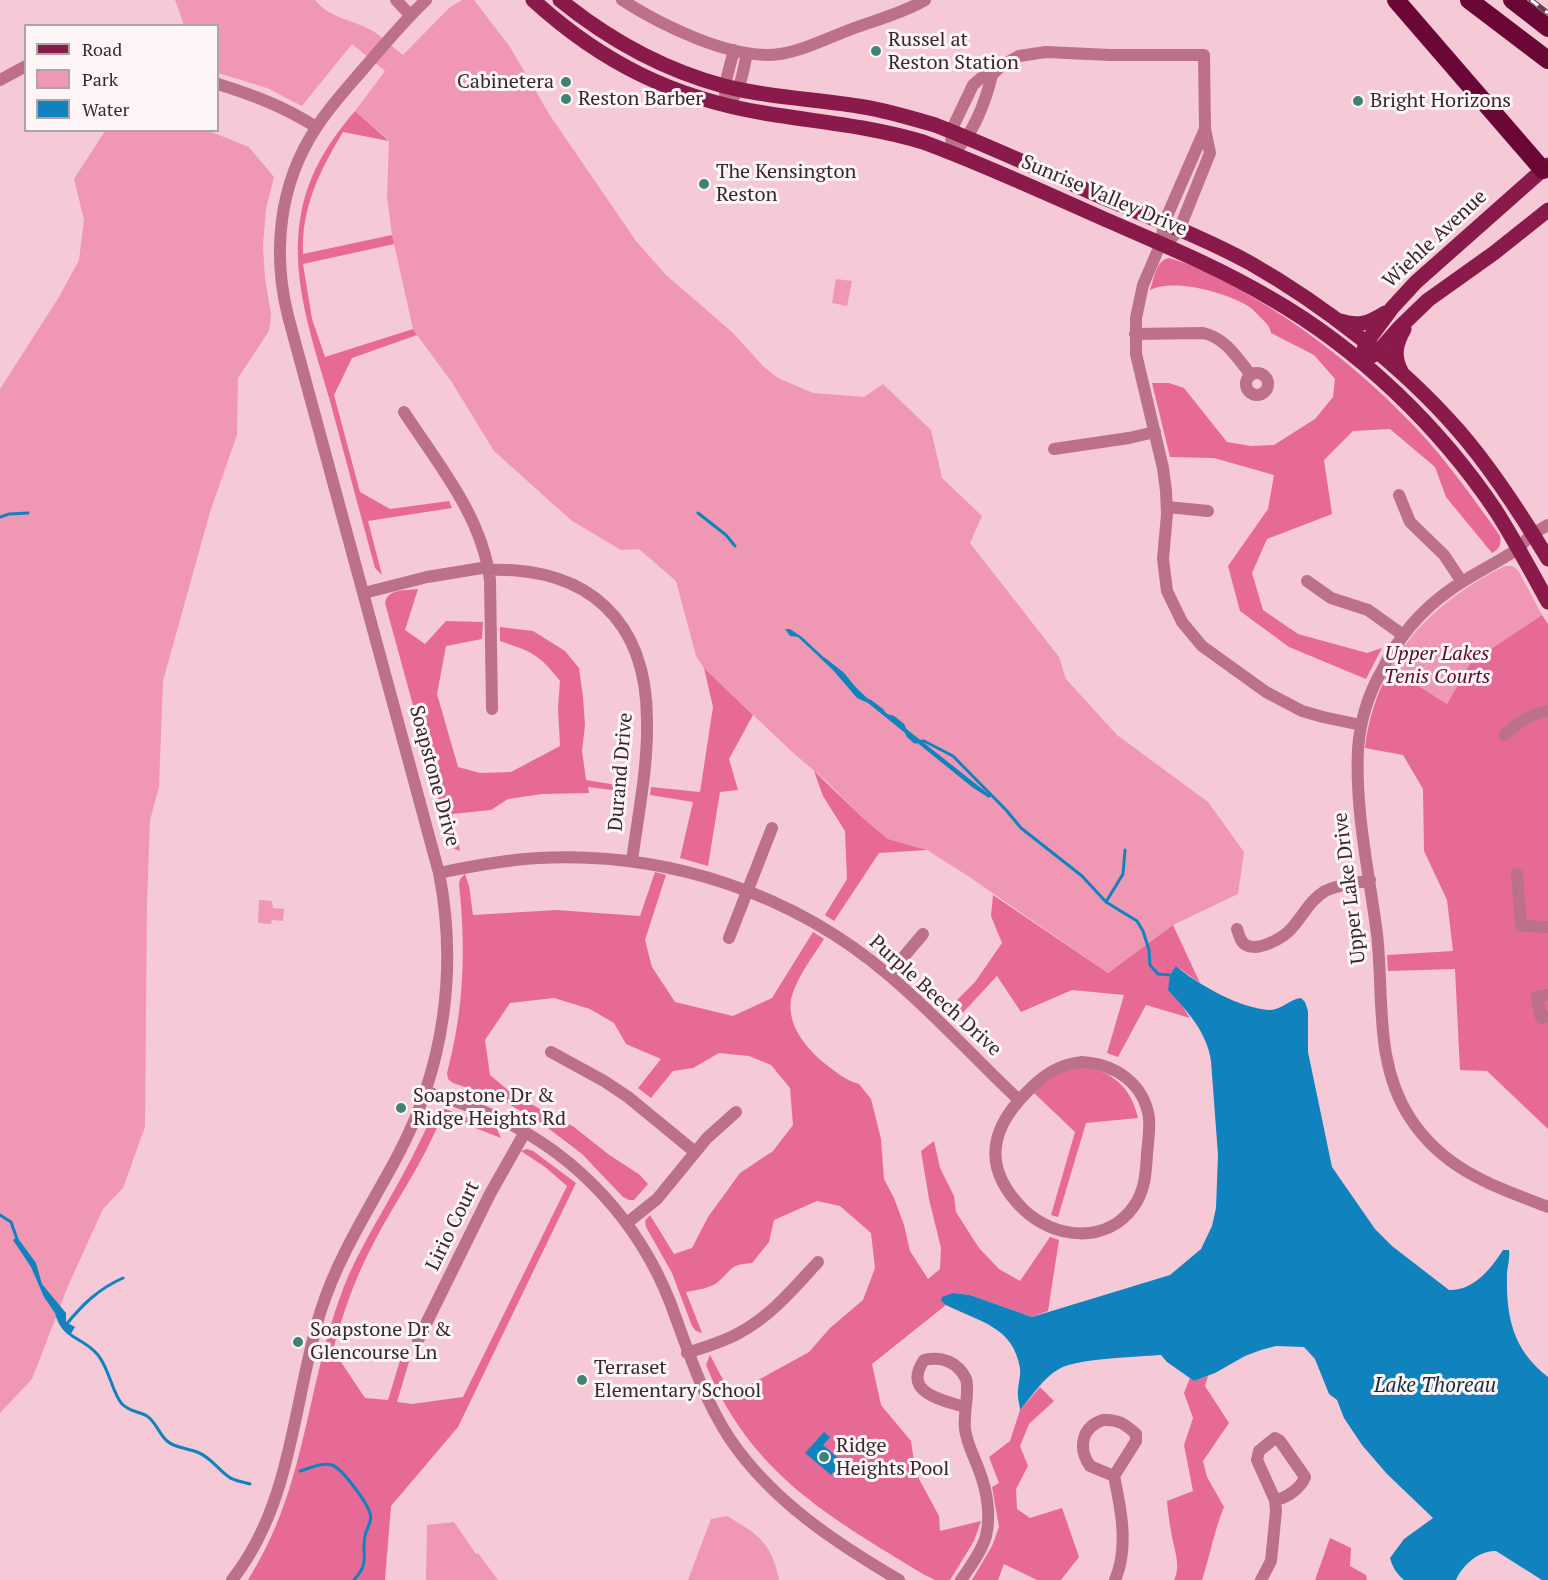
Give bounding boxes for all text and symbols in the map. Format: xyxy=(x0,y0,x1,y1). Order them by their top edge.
legend xyxy=(24,24,219,132)
place label: Russel at Reston Station xyxy=(888,28,1019,75)
text: Road xyxy=(82,37,122,61)
marker: Russel at Reston Station xyxy=(869,44,883,58)
text: Park xyxy=(82,67,118,91)
place label: Cabinetera xyxy=(457,70,554,94)
marker: Cabinetera xyxy=(559,75,573,89)
place label: Reston Barber xyxy=(578,87,703,111)
place label: Bright Horizons xyxy=(1370,89,1511,113)
marker: Reston Barber xyxy=(559,92,573,106)
marker: Bright Horizons xyxy=(1351,94,1365,108)
text: Water xyxy=(82,97,129,121)
street label: Sunrise Valley Drive xyxy=(1017,150,1191,242)
place label: The Kensington Reston xyxy=(716,160,856,207)
marker: The Kensington Reston xyxy=(697,177,711,191)
street label: Wiehle Avenue xyxy=(1378,185,1492,293)
park label: Upper Lakes Tenis Courts xyxy=(1384,642,1490,689)
street label: Soapstone Drive xyxy=(404,703,464,849)
street label: Durand Drive xyxy=(604,712,638,832)
street label: Upper Lake Drive xyxy=(1329,811,1371,965)
street label: Purple Beech Drive xyxy=(864,930,1006,1062)
place label: Soapstone Dr & Ridge Heights Rd xyxy=(413,1084,566,1131)
marker: Soapstone Dr & Ridge Heights Rd xyxy=(394,1101,408,1115)
street label: Lirio Court xyxy=(421,1177,485,1275)
place label: Soapstone Dr & Glencourse Ln xyxy=(310,1318,451,1365)
marker: Soapstone Dr & Glencourse Ln xyxy=(291,1335,305,1349)
place label: Terraset Elementary School xyxy=(594,1356,761,1403)
marker: Terraset Elementary School xyxy=(575,1373,589,1387)
water label: Lake Thoreau xyxy=(1374,1373,1496,1399)
place label: Ridge Heights Pool xyxy=(836,1434,949,1481)
marker: Ridge Heights Pool xyxy=(817,1450,831,1464)

